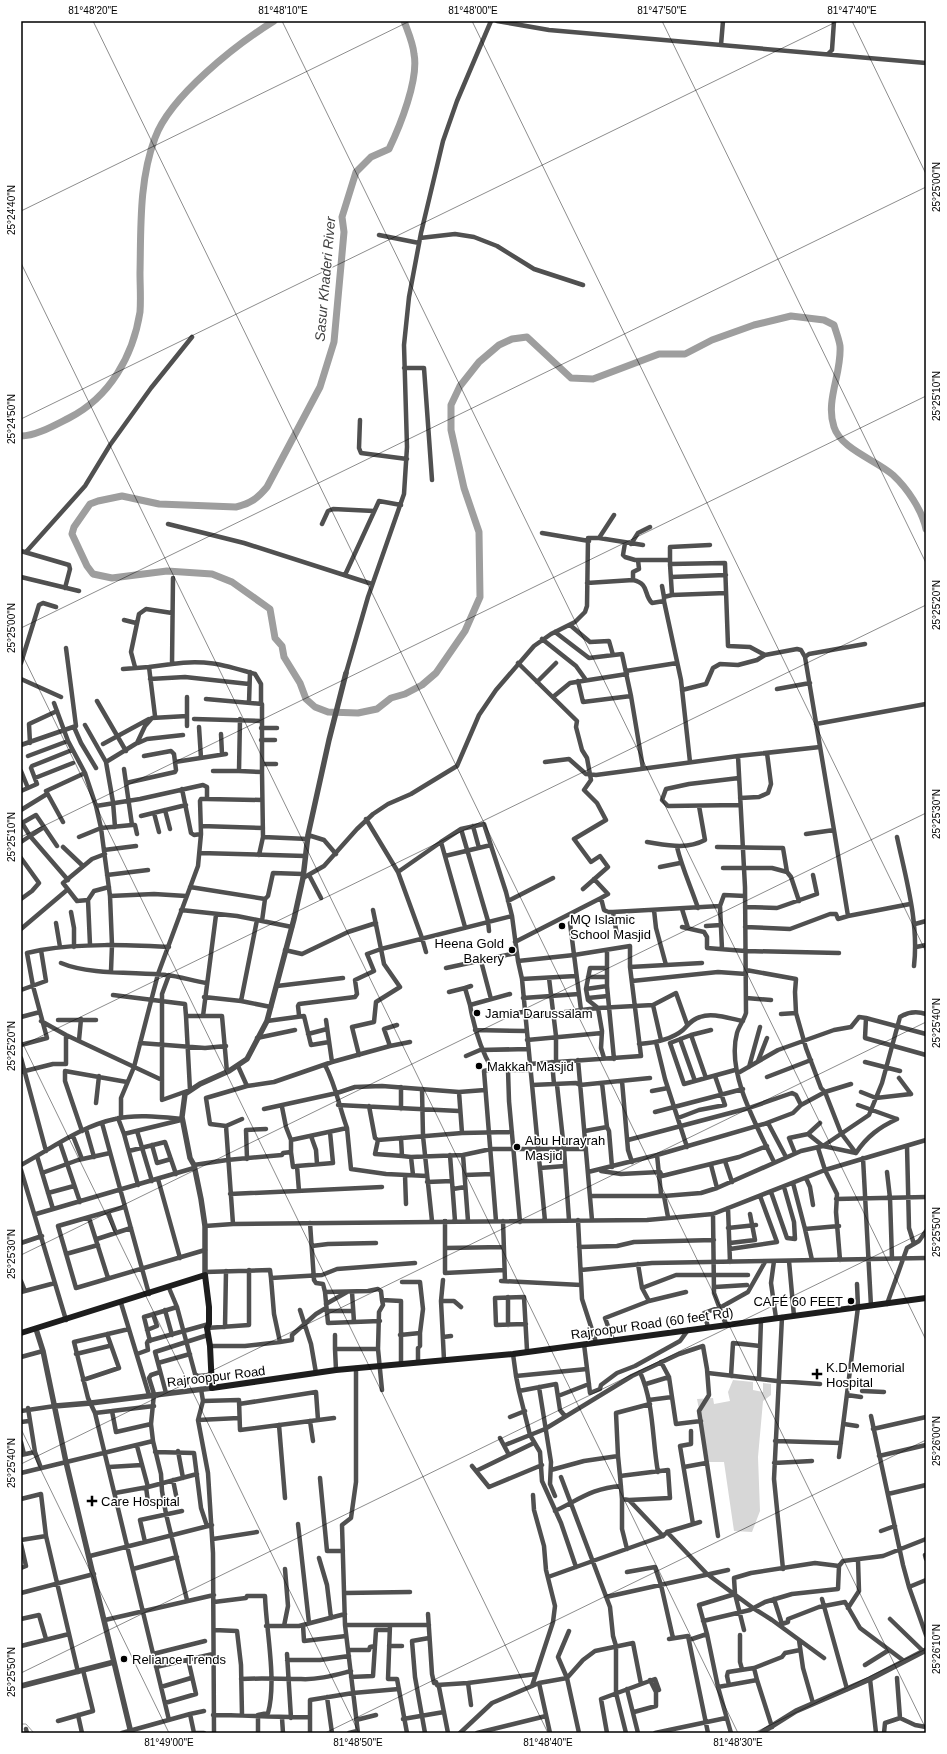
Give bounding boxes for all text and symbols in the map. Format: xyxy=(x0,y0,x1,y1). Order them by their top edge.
text: 81°48'20"E xyxy=(68,5,118,16)
text: 81°48'10"E xyxy=(258,5,308,16)
text: 81°48'00"E xyxy=(448,5,498,16)
text: 81°47'50"E xyxy=(637,5,687,16)
text: 81°47'40"E xyxy=(827,5,877,16)
text: 25°25'00"N xyxy=(931,162,942,212)
text: 25°24'40"N xyxy=(6,185,17,235)
water label: Sasur Khaderi River xyxy=(312,215,339,342)
text: 25°25'10"N xyxy=(931,371,942,421)
text: 25°24'50"N xyxy=(6,394,17,444)
text: 25°25'20"N xyxy=(931,580,942,630)
text: 25°25'00"N xyxy=(6,603,17,653)
text: 25°25'30"N xyxy=(931,789,942,839)
text: 25°25'10"N xyxy=(6,812,17,862)
place label: MQ Islamic School Masjid xyxy=(570,912,651,942)
marker: MQ Islamic School Masjid xyxy=(557,921,567,931)
place label: Heena Gold Bakery xyxy=(435,936,504,966)
marker: Heena Gold Bakery xyxy=(507,945,517,955)
text: 25°25'40"N xyxy=(931,998,942,1048)
place label: Jamia Darussalam xyxy=(485,1006,593,1021)
marker: Jamia Darussalam xyxy=(472,1008,482,1018)
text: 25°25'20"N xyxy=(6,1021,17,1071)
place label: Makkah Masjid xyxy=(487,1059,574,1074)
marker: Makkah Masjid xyxy=(474,1061,484,1071)
place label: Abu Hurayrah Masjid xyxy=(525,1133,605,1163)
marker: Abu Hurayrah Masjid xyxy=(512,1142,522,1152)
text: 25°25'50"N xyxy=(931,1207,942,1257)
text: 25°25'30"N xyxy=(6,1229,17,1279)
place label: CAFÉ 60 FEET xyxy=(753,1294,843,1309)
marker: CAFÉ 60 FEET xyxy=(846,1296,856,1306)
street label: Rajroopur Road (60 feet Rd) xyxy=(570,1305,734,1342)
place label: K.D.Memorial Hospital xyxy=(826,1360,905,1390)
street label: Rajrooppur Road xyxy=(166,1363,266,1390)
marker: K.D.Memorial Hospital xyxy=(811,1368,823,1380)
text: 25°26'00"N xyxy=(931,1416,942,1466)
text: 25°25'40"N xyxy=(6,1438,17,1488)
place label: Care Hospital xyxy=(101,1494,180,1509)
marker: Care Hospital xyxy=(86,1495,98,1507)
text: 25°26'10"N xyxy=(931,1624,942,1674)
text: 25°25'50"N xyxy=(6,1647,17,1697)
place label: Reliance Trends xyxy=(132,1652,226,1667)
marker: Reliance Trends xyxy=(119,1654,129,1664)
text: 81°49'00"E xyxy=(144,1737,194,1748)
text: 81°48'50"E xyxy=(333,1737,383,1748)
text: 81°48'40"E xyxy=(523,1737,573,1748)
text: 81°48'30"E xyxy=(713,1737,763,1748)

